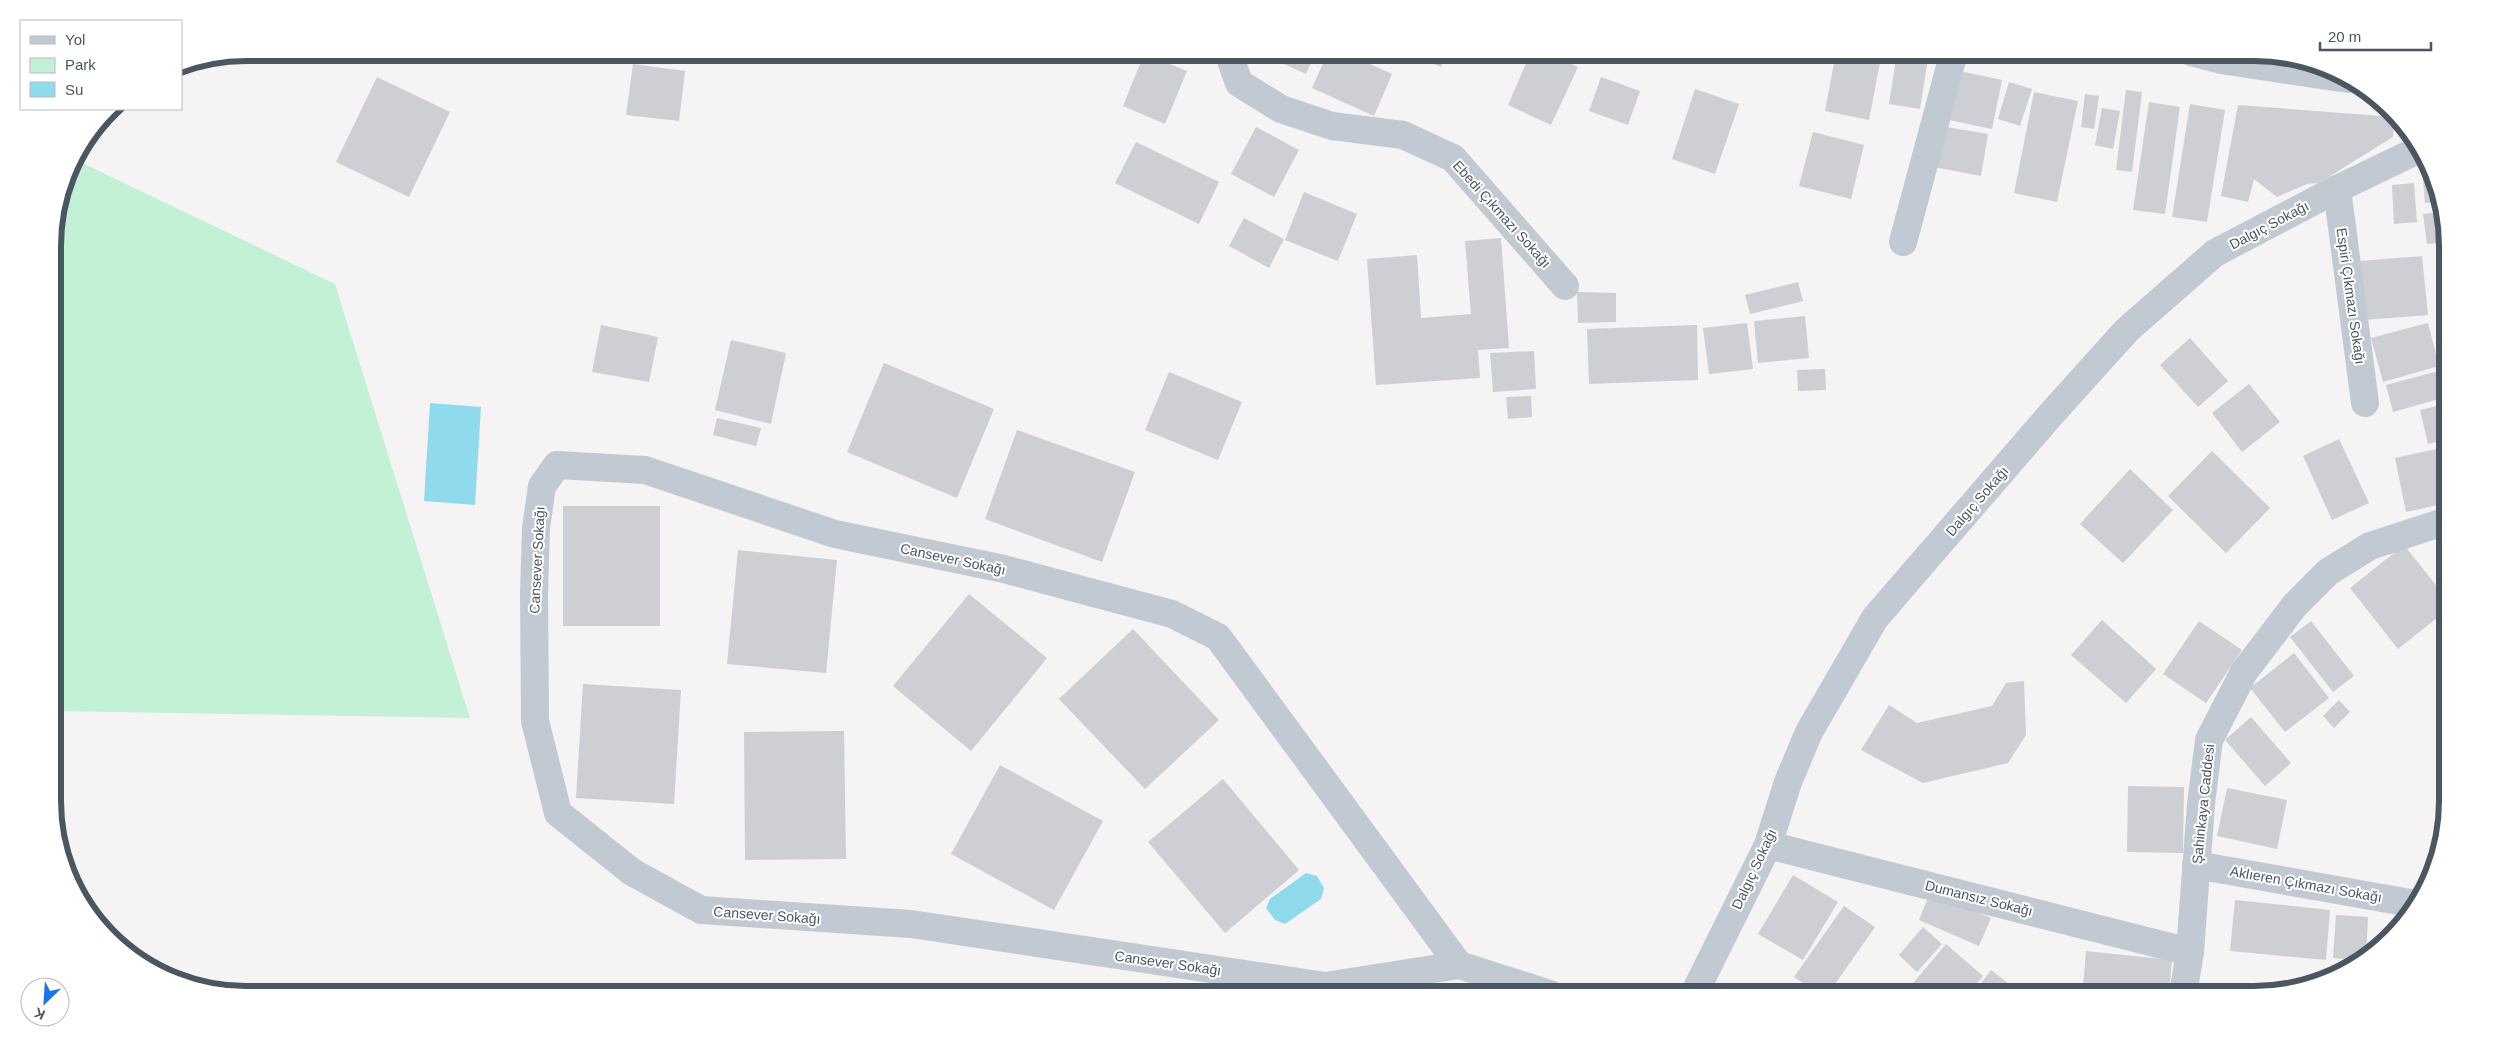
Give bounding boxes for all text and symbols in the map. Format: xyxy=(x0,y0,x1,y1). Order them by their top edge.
legend xyxy=(20,20,182,110)
scale bar xyxy=(2320,20,2431,52)
text: 20 m xyxy=(2328,28,2361,45)
text: Yol xyxy=(65,31,85,48)
text: Park xyxy=(65,56,96,73)
text: Su xyxy=(65,81,83,98)
street label: Ebedi Çıkmazı Sokağı xyxy=(1450,157,1554,271)
street label: Dalgıç Sokağı xyxy=(2227,197,2311,253)
street label: Espiri Çıkmazı Sokağı xyxy=(2333,227,2369,365)
street label: Dalgıç Sokağı xyxy=(1942,463,2012,539)
street label: Cansever Sokağı xyxy=(526,506,548,614)
street label: Cansever Sokağı xyxy=(899,540,1007,578)
street label: Şahinkaya Caddesi xyxy=(2189,743,2217,865)
street label: Dalgıç Sokağı xyxy=(1728,826,1780,912)
street label: Aklıeren Çıkmazı Sokağı xyxy=(2229,863,2383,905)
street label: Dumansız Sokağı xyxy=(1923,877,2035,919)
street label: Cansever Sokağı xyxy=(713,903,821,927)
street label: Cansever Sokağı xyxy=(1114,948,1222,978)
north arrow xyxy=(20,977,70,1027)
text: K xyxy=(32,1004,47,1023)

